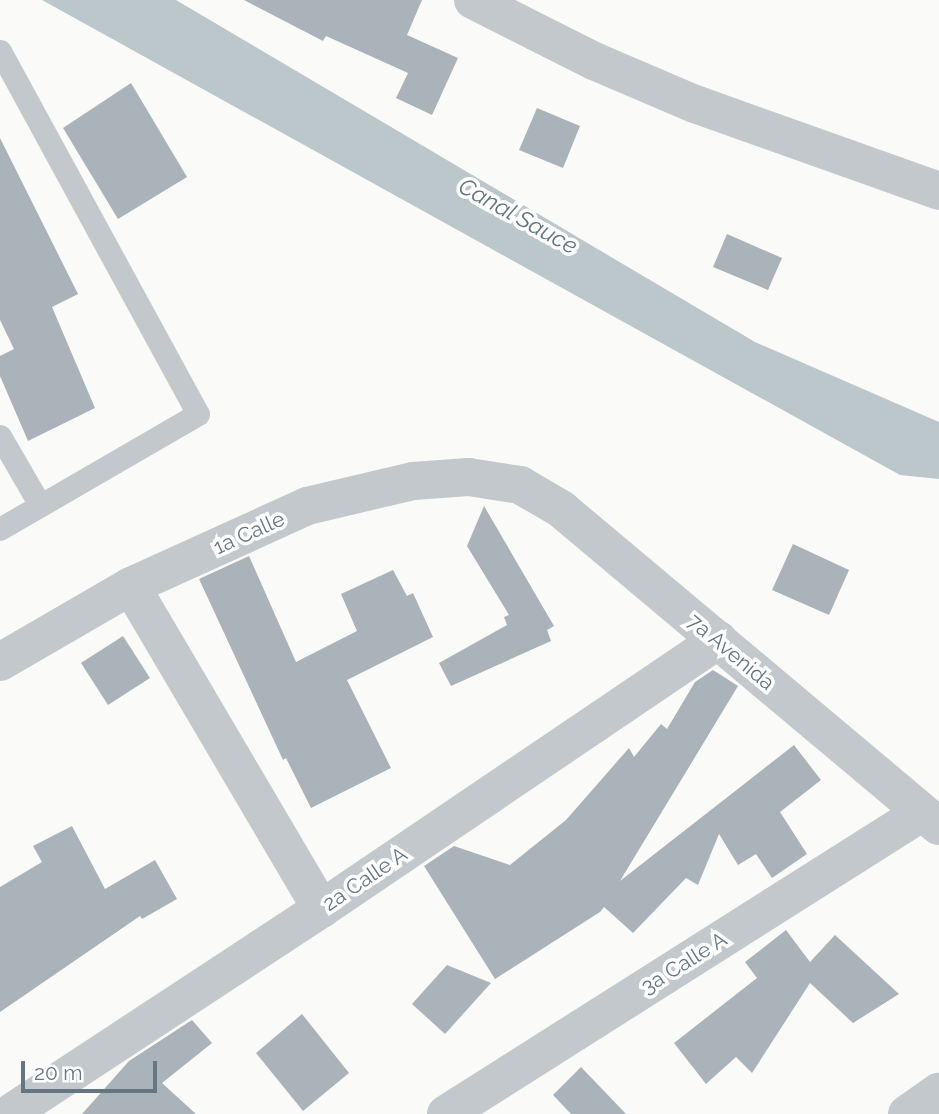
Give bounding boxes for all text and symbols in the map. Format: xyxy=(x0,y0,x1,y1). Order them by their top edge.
water label: Canal Sauce xyxy=(454,172,582,260)
street label: 1a Calle xyxy=(209,506,289,560)
street label: 7a Avenida xyxy=(682,608,780,696)
street label: 2a Calle A xyxy=(318,841,412,917)
street label: 3a Calle A xyxy=(636,927,732,999)
scale bar xyxy=(24,1048,161,1092)
text: 20 m xyxy=(34,1060,82,1085)

